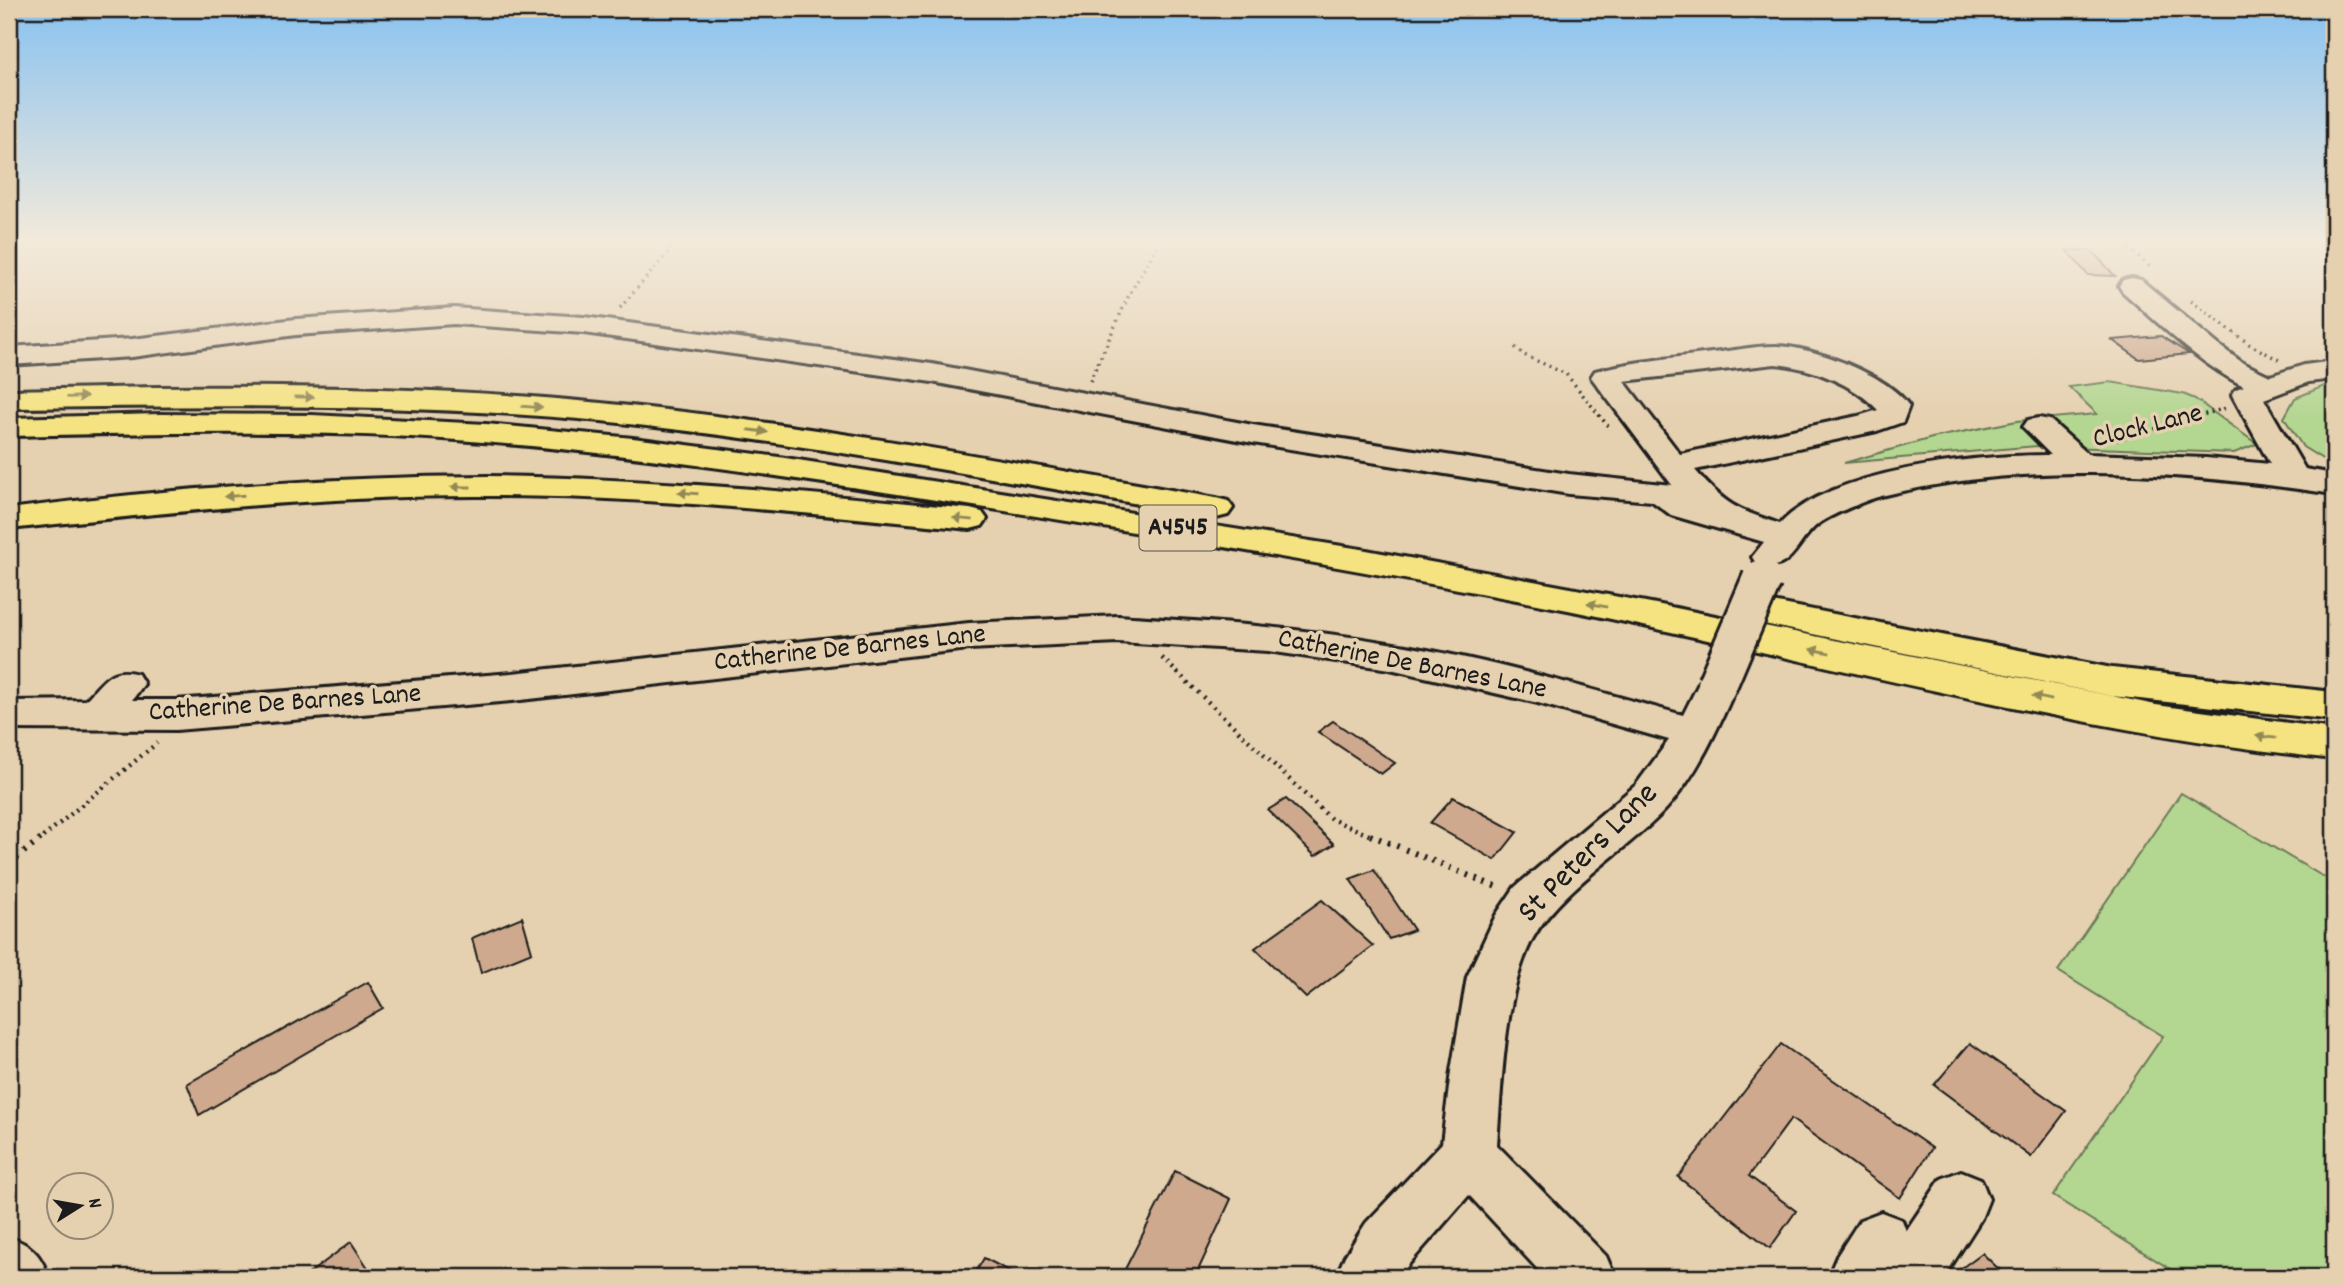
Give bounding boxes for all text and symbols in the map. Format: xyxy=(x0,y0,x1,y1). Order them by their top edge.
one-way arrow xyxy=(294,391,316,403)
one-way arrow xyxy=(66,392,88,403)
street label: Clock Lane xyxy=(2089,395,2207,461)
one-way arrow xyxy=(521,402,543,413)
one-way arrow xyxy=(747,426,769,437)
one-way arrow xyxy=(450,481,472,493)
one-way arrow xyxy=(677,487,699,498)
one-way arrow xyxy=(222,491,244,502)
road number: A4545 xyxy=(1140,506,1216,550)
one-way arrow xyxy=(952,513,974,524)
one-way arrow xyxy=(1586,599,1608,610)
street label: Catherine De Barnes Lane xyxy=(712,616,988,684)
street label: Catherine De Barnes Lane xyxy=(1274,620,1550,712)
one-way arrow xyxy=(1809,645,1831,656)
street label: Catherine De Barnes Lane xyxy=(147,676,423,734)
one-way arrow xyxy=(2031,693,2053,704)
one-way arrow xyxy=(2255,731,2277,742)
street label: St Peters Lane xyxy=(1508,773,1670,935)
north arrow xyxy=(46,1170,116,1240)
text: N xyxy=(79,1196,107,1211)

